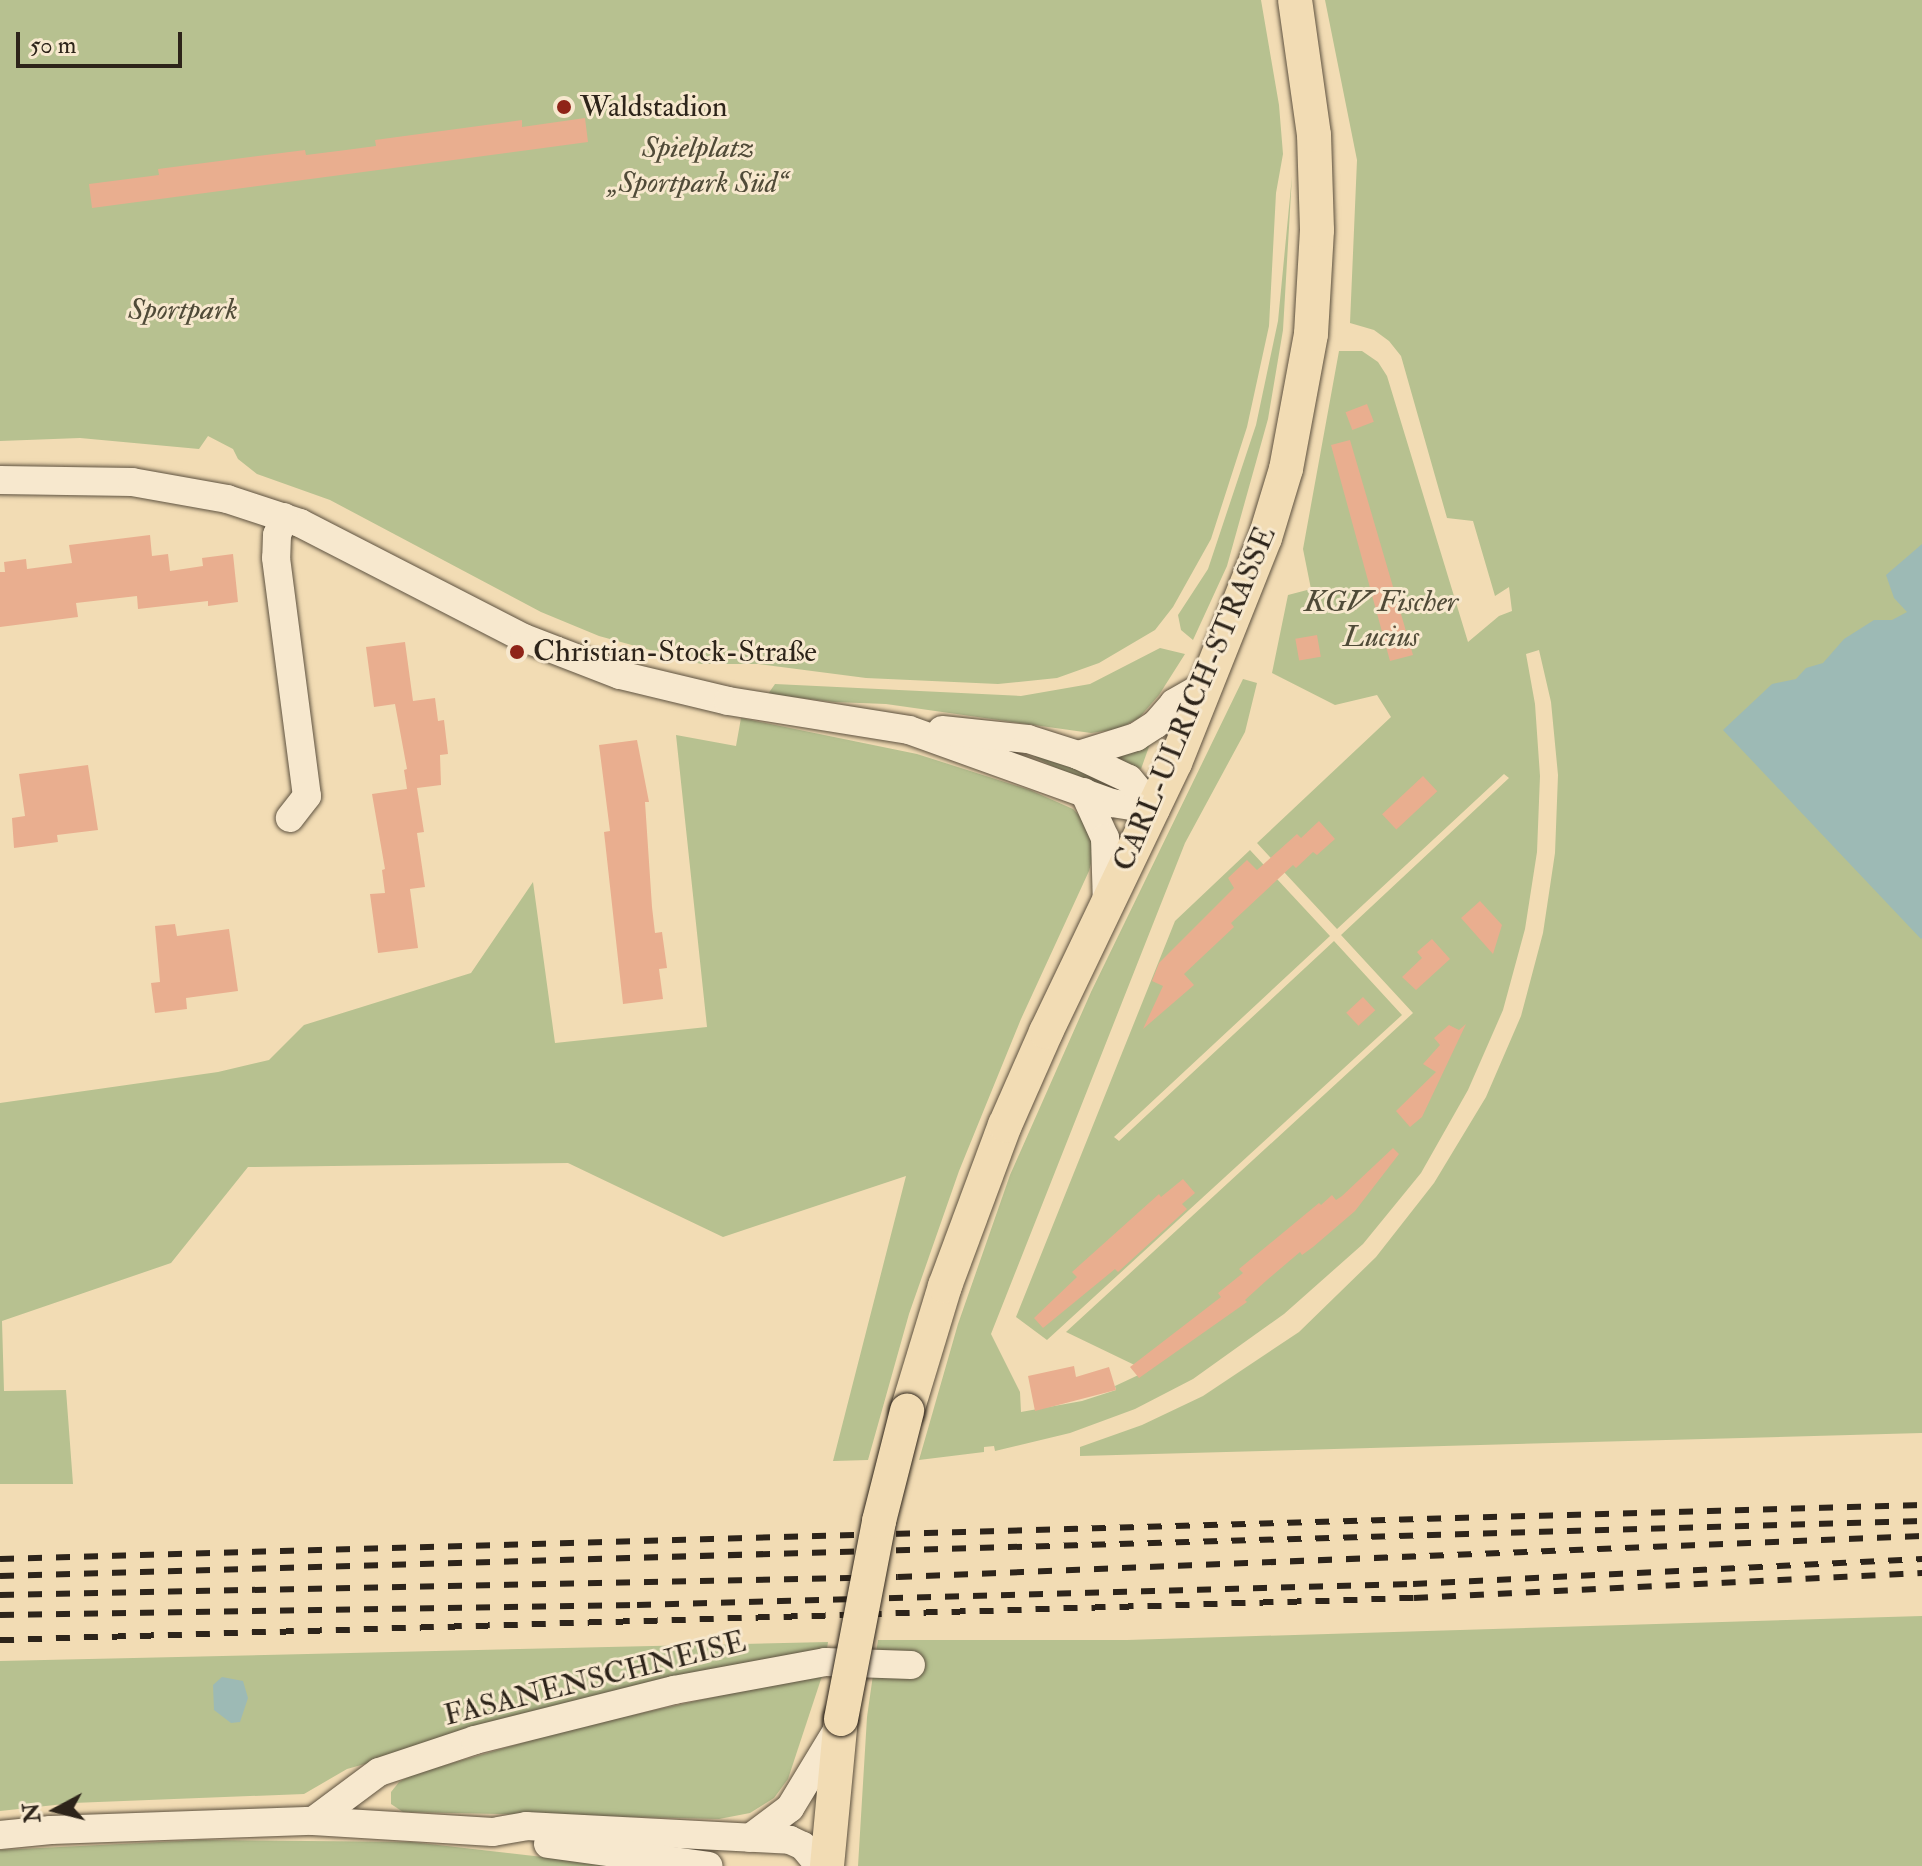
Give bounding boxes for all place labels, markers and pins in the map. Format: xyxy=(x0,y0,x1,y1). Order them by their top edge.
place label: Waldstadion xyxy=(580,89,727,125)
marker: Waldstadion xyxy=(555,98,573,116)
place label: Christian-Stock-Straße xyxy=(533,634,817,670)
marker: Christian-Stock-Straße xyxy=(508,643,526,661)

